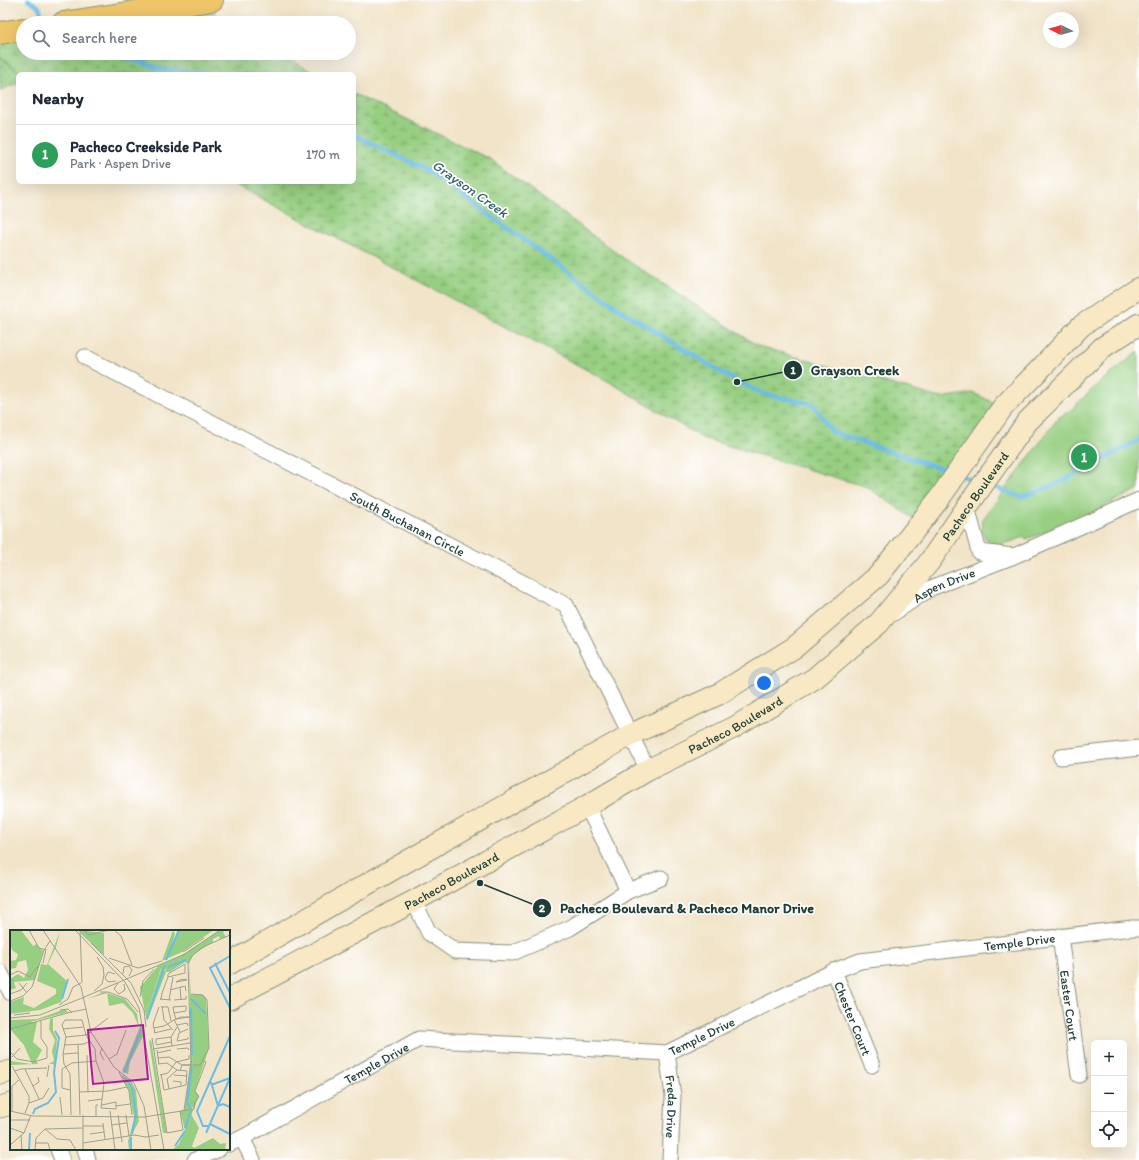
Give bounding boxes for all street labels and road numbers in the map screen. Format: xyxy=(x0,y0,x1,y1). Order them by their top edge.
street label: Pacheco Boulevard xyxy=(939,448,1011,544)
street label: South Buchanan Circle xyxy=(348,488,468,559)
street label: Aspen Drive xyxy=(910,564,977,605)
street label: Pacheco Boulevard xyxy=(686,692,785,757)
street label: Pacheco Boulevard xyxy=(401,848,501,912)
street label: Temple Drive xyxy=(983,930,1056,953)
street label: Easter Court xyxy=(1057,969,1082,1042)
street label: Chester Court xyxy=(831,979,875,1058)
street label: Temple Drive xyxy=(666,1014,737,1059)
street label: Temple Drive xyxy=(341,1039,411,1087)
street label: Freda Drive xyxy=(663,1074,681,1138)

